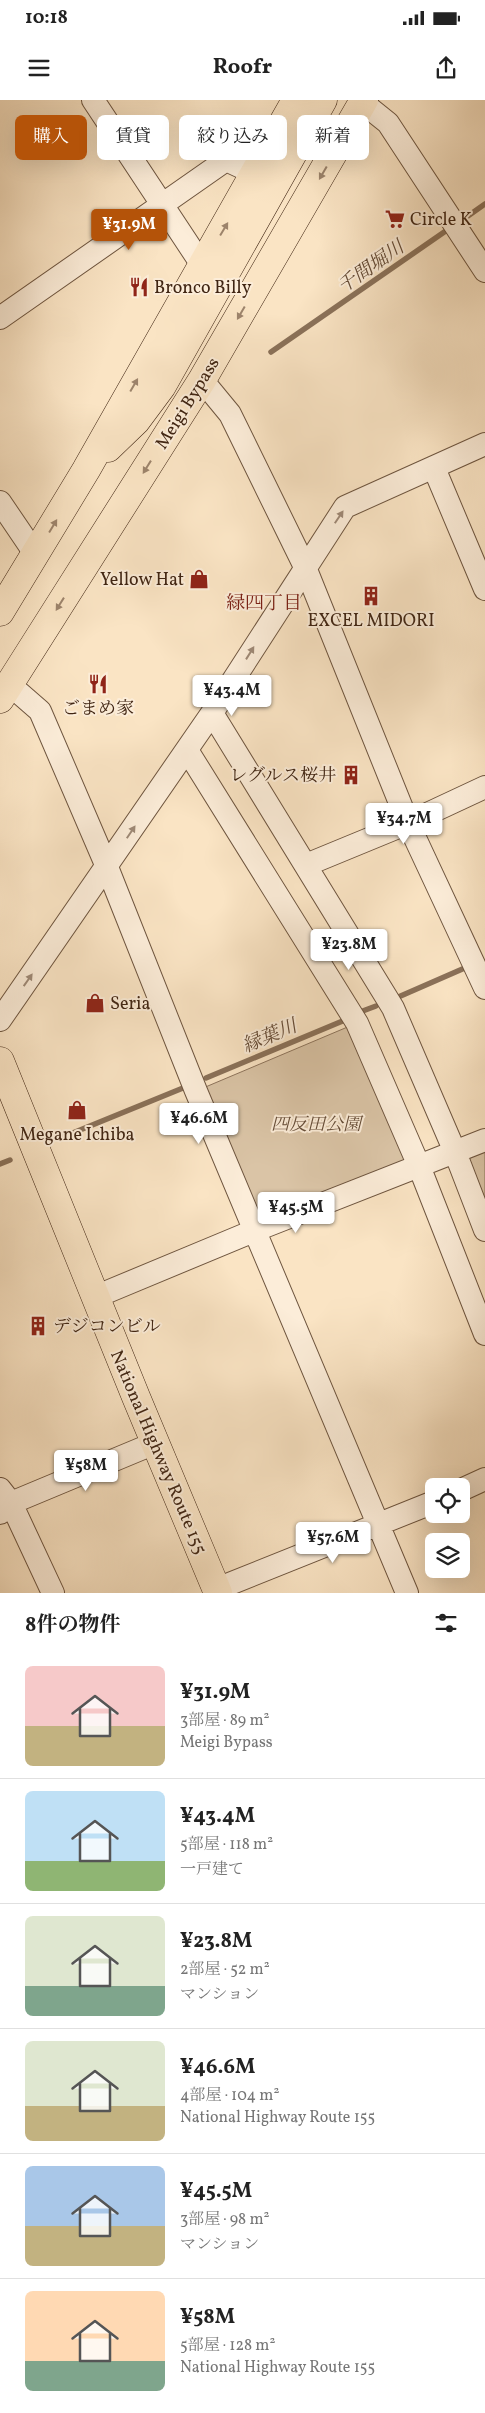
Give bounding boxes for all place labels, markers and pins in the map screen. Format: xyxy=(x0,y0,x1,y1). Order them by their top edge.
pin: ¥31.9M xyxy=(88,208,170,251)
supermarket icon: Circle K xyxy=(384,208,406,230)
place label: Circle K xyxy=(410,208,472,233)
restaurant icon: Bronco Billy xyxy=(128,276,150,298)
place label: Bronco Billy xyxy=(154,276,252,301)
place label: Yellow Hat xyxy=(100,568,184,593)
shop icon: Yellow Hat xyxy=(188,568,210,590)
building icon: EXCEL MIDORI xyxy=(360,585,382,607)
place label: EXCEL MIDORI xyxy=(307,609,435,634)
restaurant icon: ごまめ家 xyxy=(87,673,109,695)
pin: ¥43.4M xyxy=(191,674,273,717)
place label: ごまめ家 xyxy=(62,697,134,722)
place label: レグルス桜井 xyxy=(229,764,336,789)
building icon: レグルス桜井 xyxy=(340,764,362,786)
pin: ¥34.7M xyxy=(363,802,445,845)
pin: ¥23.8M xyxy=(308,928,390,971)
shop icon: Seria xyxy=(84,992,106,1014)
place label: Seria xyxy=(110,992,150,1017)
shop icon: Megane Ichiba xyxy=(66,1099,88,1121)
pin: ¥46.6M xyxy=(158,1102,240,1145)
place label: Megane Ichiba xyxy=(20,1123,134,1148)
pin: ¥45.5M xyxy=(255,1192,337,1234)
building icon: デジコンビル xyxy=(27,1315,49,1337)
place label: デジコンビル xyxy=(53,1315,161,1340)
pin: ¥58M xyxy=(56,1450,116,1492)
pin: ¥57.6M xyxy=(292,1522,374,1564)

